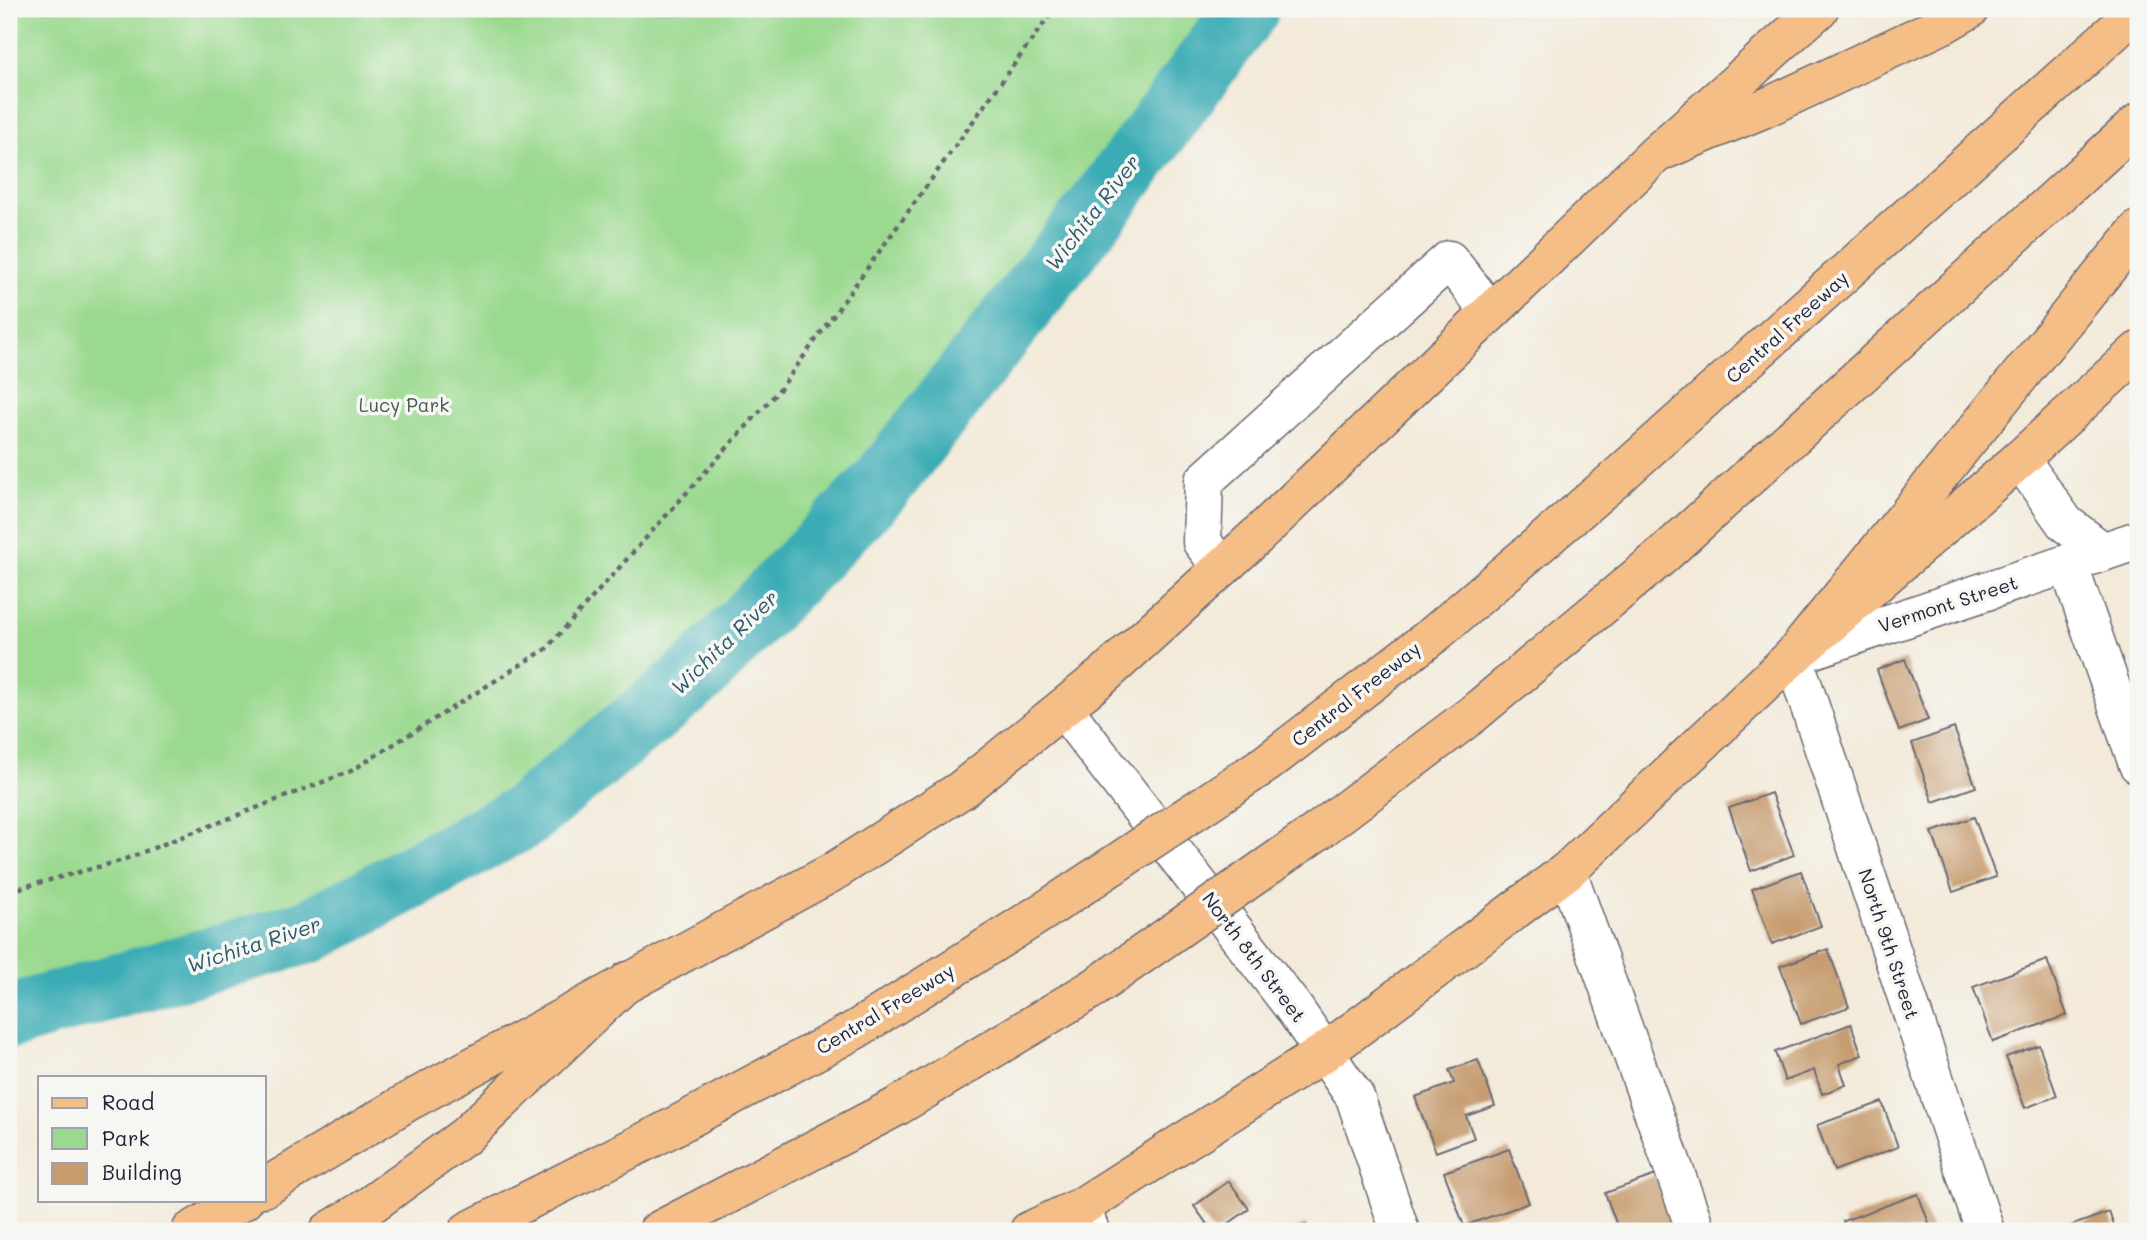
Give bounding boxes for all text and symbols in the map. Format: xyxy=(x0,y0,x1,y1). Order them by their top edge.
water label: Wichita River xyxy=(1038,149,1145,275)
street label: Central Freeway xyxy=(1720,265,1853,388)
park label: Lucy Park xyxy=(359,392,449,417)
street label: Vermont Street xyxy=(1875,569,2021,638)
water label: Wichita River xyxy=(665,584,783,700)
street label: Central Freeway xyxy=(1286,636,1425,752)
street label: North 9th Street xyxy=(1853,865,1926,1022)
street label: North 8th Street xyxy=(1197,886,1312,1027)
water label: Wichita River xyxy=(183,909,324,978)
street label: Central Freeway xyxy=(811,958,958,1060)
legend xyxy=(38,1076,266,1202)
text: Road xyxy=(102,1088,154,1115)
text: Park xyxy=(102,1124,150,1151)
text: Building xyxy=(102,1158,182,1185)

